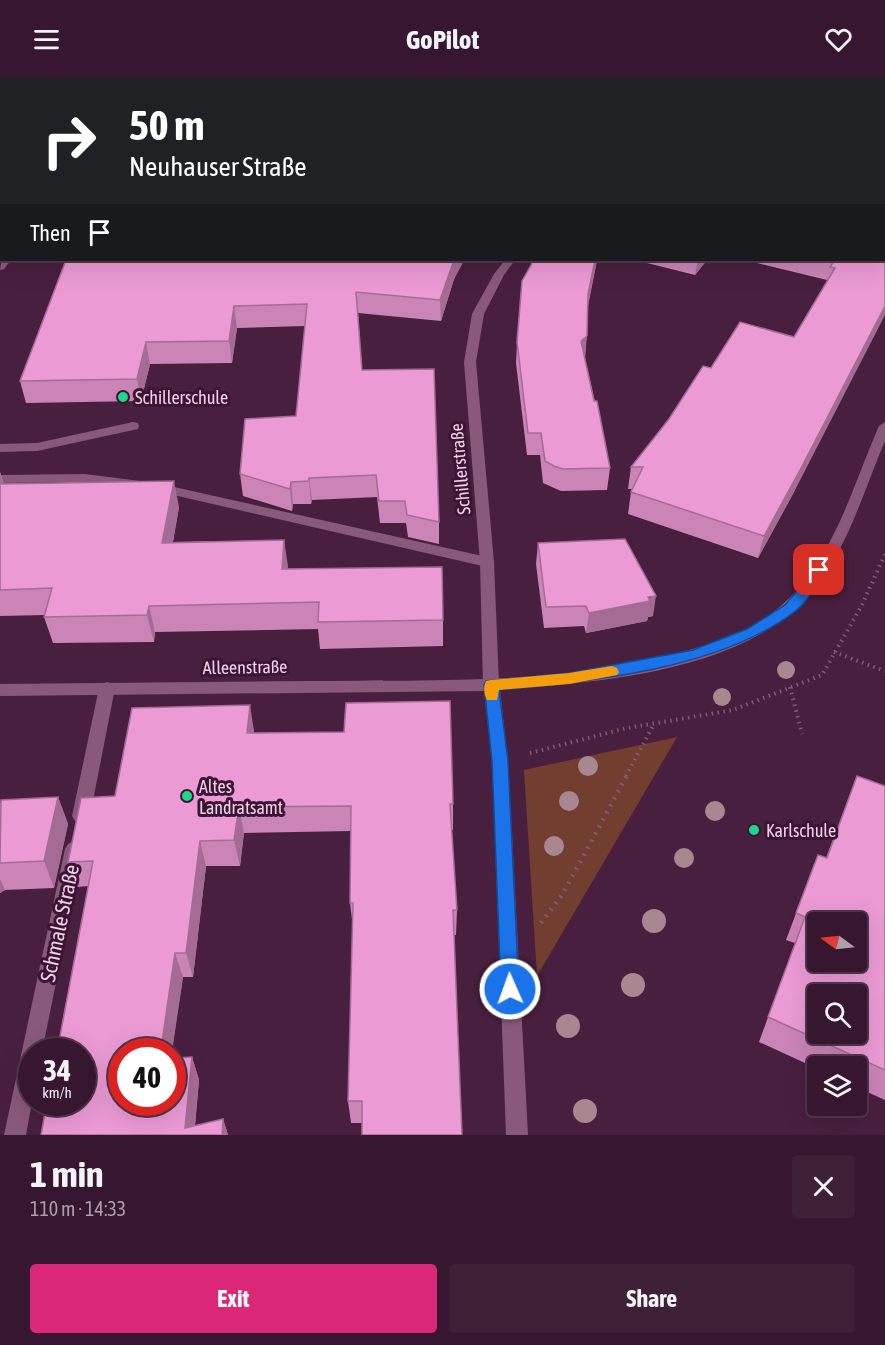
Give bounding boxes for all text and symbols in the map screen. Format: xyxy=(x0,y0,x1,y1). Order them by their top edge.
icon: menu xyxy=(30,23,63,56)
icon: heart xyxy=(822,23,855,56)
text: GoPilot xyxy=(406,24,479,55)
text: 50 m xyxy=(129,101,204,149)
icon: right xyxy=(30,102,108,180)
text: Neuhauser Straße xyxy=(129,151,306,182)
icon: arrive xyxy=(83,216,116,249)
text: Then xyxy=(30,220,71,246)
place label: Schillerschule xyxy=(135,387,228,408)
marker: Schillerschule xyxy=(116,390,130,404)
street label: Schillerstraße xyxy=(446,423,474,515)
pin xyxy=(793,544,844,595)
icon: arrive xyxy=(802,553,835,586)
street label: Alleenstraße xyxy=(202,656,288,678)
place label: Altes Landratsamt xyxy=(199,776,283,818)
marker: Altes Landratsamt xyxy=(180,789,194,803)
place label: Karlschule xyxy=(766,820,836,841)
marker: Karlschule xyxy=(747,823,761,837)
street label: Schmale Straße xyxy=(35,862,83,984)
north arrow xyxy=(807,912,867,972)
map controls xyxy=(807,912,867,1116)
position arrow xyxy=(478,957,542,1021)
button: search xyxy=(807,984,867,1044)
speed limit sign: 40 xyxy=(108,1038,186,1116)
text: 34 xyxy=(43,1053,71,1087)
button: layers xyxy=(807,1056,867,1116)
text: km/h xyxy=(42,1084,72,1101)
text: 1 min xyxy=(30,1153,104,1195)
button: close xyxy=(792,1155,855,1218)
text: 110 m · 14:33 xyxy=(30,1197,126,1220)
button: Exit xyxy=(30,1264,437,1333)
button: Share xyxy=(449,1264,855,1333)

